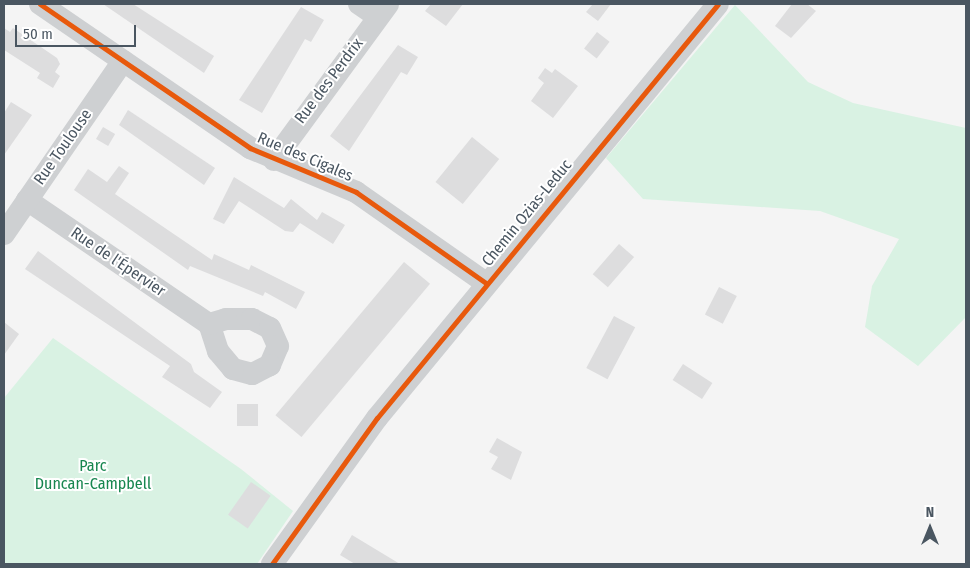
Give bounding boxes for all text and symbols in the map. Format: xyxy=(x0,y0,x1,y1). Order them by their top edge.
scale bar xyxy=(18,15,139,47)
text: 50 m xyxy=(23,25,53,43)
street label: Rue des Perdrix xyxy=(291,35,367,127)
street label: Rue Toulouse xyxy=(30,106,96,188)
street label: Rue des Cigales xyxy=(254,128,356,186)
street label: Chemin Ozias-Leduc xyxy=(478,156,576,270)
street label: Rue de l'Épervier xyxy=(67,223,169,301)
park label: Parc Duncan-Campbell xyxy=(35,456,151,494)
north arrow xyxy=(905,503,955,553)
text: N xyxy=(926,504,934,521)

